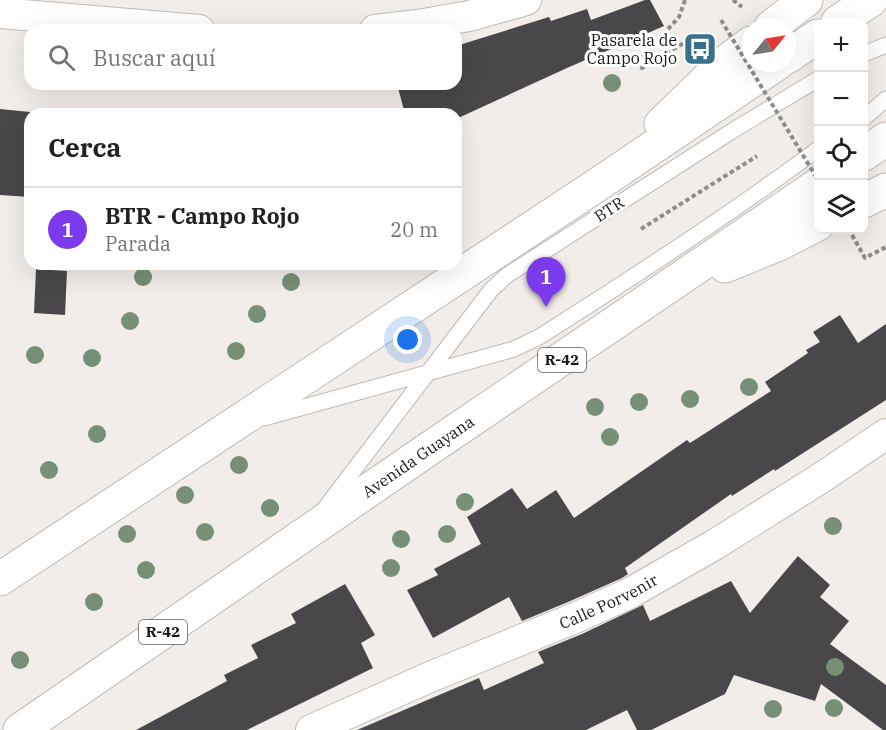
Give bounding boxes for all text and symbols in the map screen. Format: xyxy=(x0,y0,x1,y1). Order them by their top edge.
north arrow xyxy=(742,18,796,72)
map controls xyxy=(814,18,868,234)
button: + xyxy=(814,18,868,72)
search box xyxy=(24,24,462,90)
place label: Pasarela de Campo Rojo xyxy=(587,30,677,68)
bus stop icon: Pasarela de Campo Rojo xyxy=(682,31,718,67)
icon: search xyxy=(45,41,78,74)
text: Buscar aquí xyxy=(93,43,216,72)
button: − xyxy=(814,72,868,126)
button: locate xyxy=(814,126,868,180)
text: Cerca xyxy=(48,130,121,164)
button: layers xyxy=(814,180,868,234)
street label: BTR xyxy=(590,192,628,226)
text: BTR - Campo Rojo xyxy=(105,201,299,230)
text: 1 xyxy=(62,216,74,243)
text: 20 m xyxy=(390,216,438,243)
text: Parada xyxy=(105,230,171,257)
pin: 1 xyxy=(526,258,566,307)
your location xyxy=(393,325,422,354)
road number: R-42 xyxy=(538,348,586,372)
street label: Avenida Guayana xyxy=(358,411,478,502)
street label: Calle Porvenir xyxy=(556,569,661,633)
road number: R-42 xyxy=(139,620,187,644)

